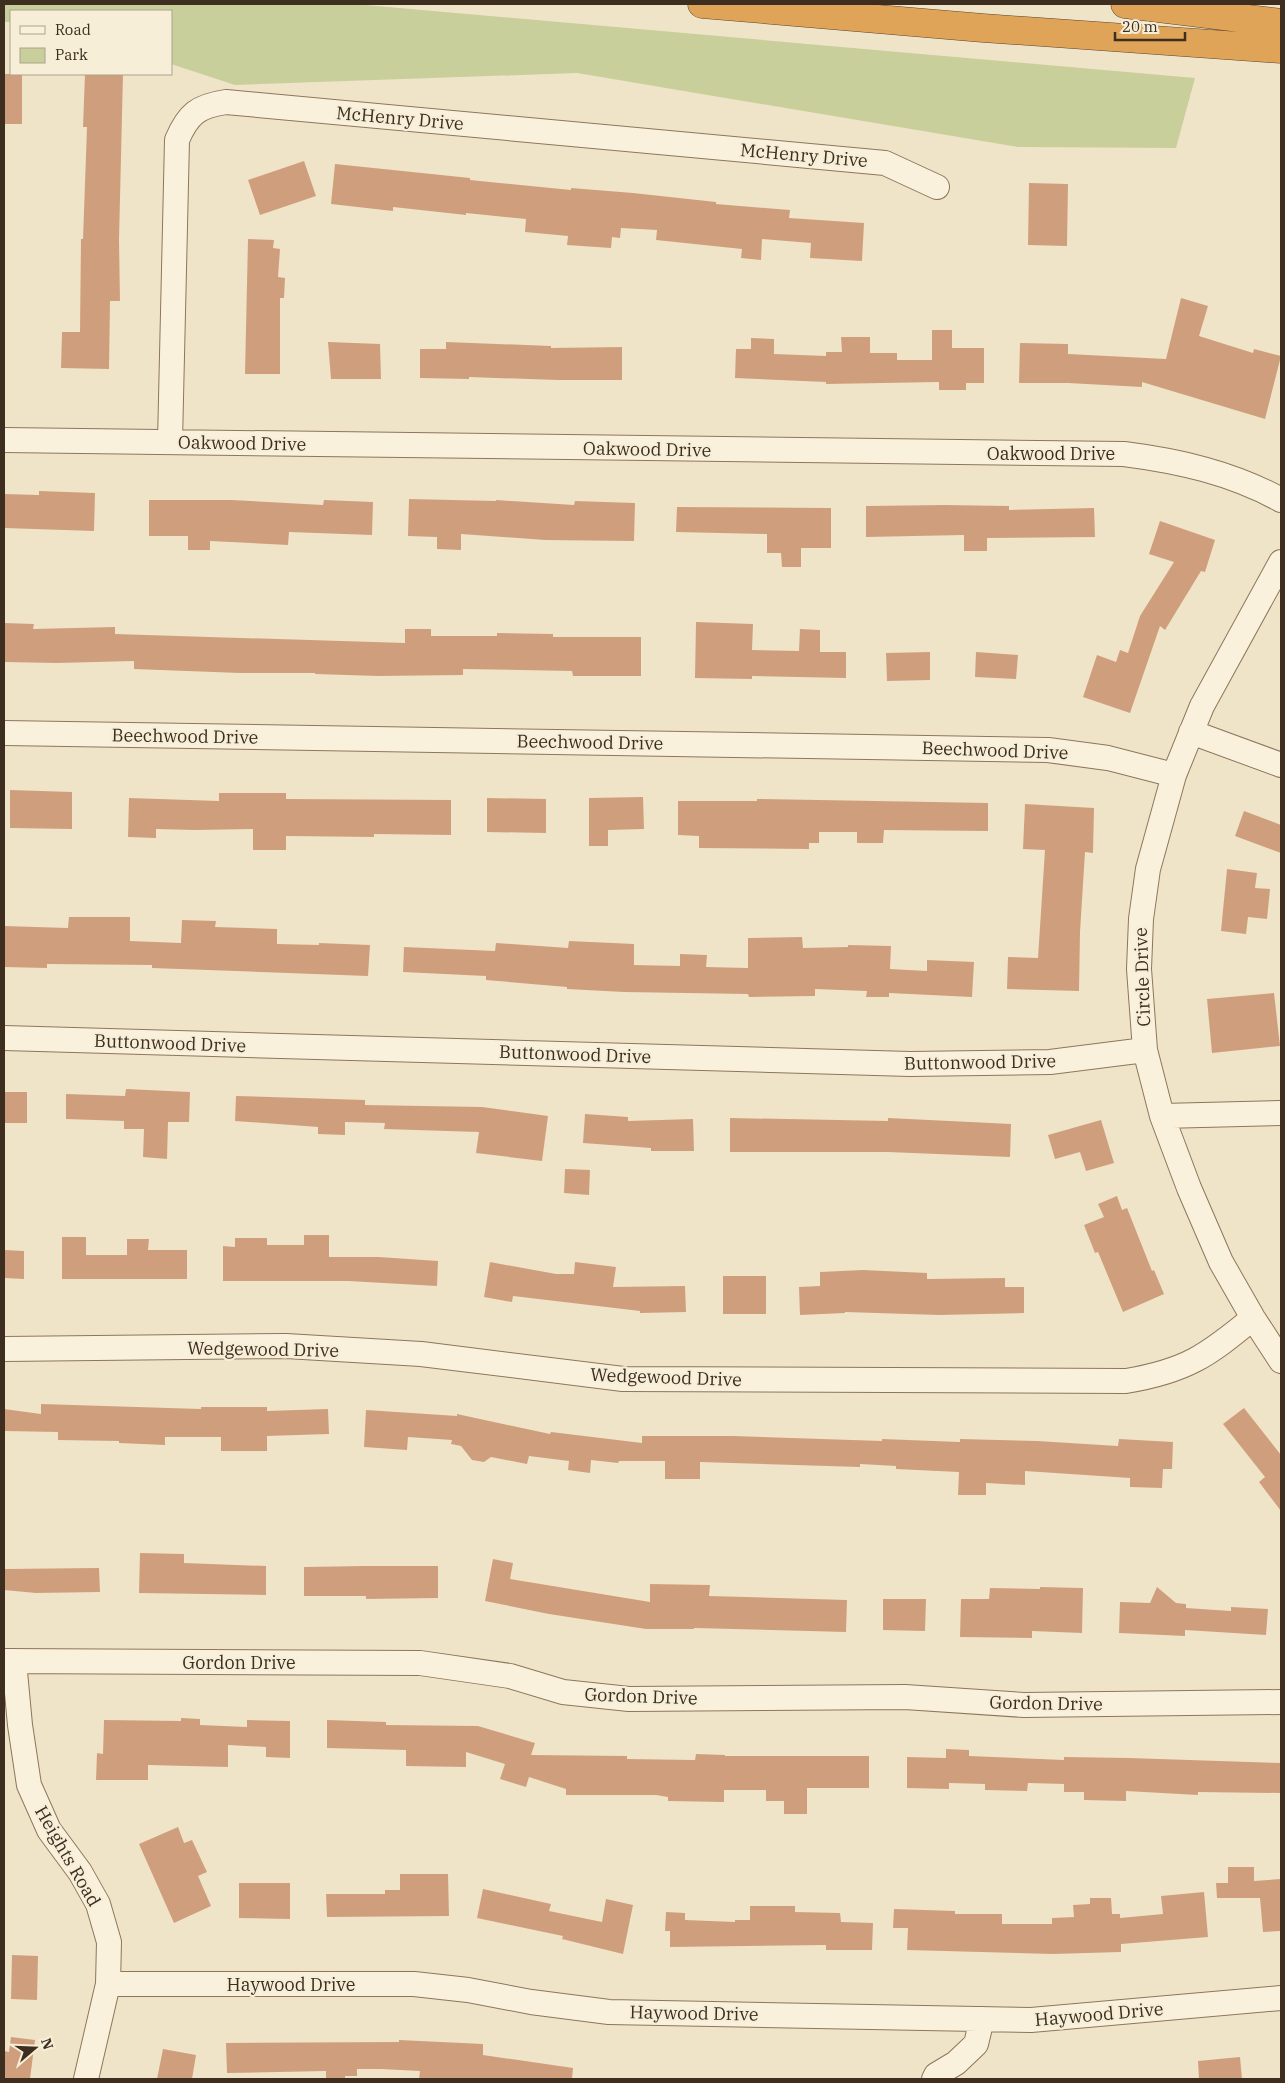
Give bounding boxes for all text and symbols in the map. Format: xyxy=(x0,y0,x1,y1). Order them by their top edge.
legend xyxy=(10,10,172,75)
scale bar xyxy=(1115,10,1185,42)
text: 20 m xyxy=(1122,17,1158,36)
text: Road xyxy=(55,20,91,39)
text: Park xyxy=(55,45,88,64)
street label: McHenry Drive xyxy=(335,101,465,135)
street label: McHenry Drive xyxy=(739,138,869,172)
street label: Oakwood Drive xyxy=(178,430,306,456)
street label: Oakwood Drive xyxy=(583,436,711,462)
street label: Oakwood Drive xyxy=(987,442,1115,465)
street label: Beechwood Drive xyxy=(111,723,259,749)
street label: Beechwood Drive xyxy=(516,729,664,755)
street label: Beechwood Drive xyxy=(921,736,1069,764)
street label: Circle Drive xyxy=(1129,927,1155,1027)
street label: Buttonwood Drive xyxy=(94,1029,246,1057)
street label: Buttonwood Drive xyxy=(499,1040,651,1068)
street label: Buttonwood Drive xyxy=(904,1049,1056,1075)
street label: Wedgewood Drive xyxy=(187,1336,339,1362)
street label: Wedgewood Drive xyxy=(590,1363,742,1391)
street label: Gordon Drive xyxy=(182,1651,296,1674)
street label: Gordon Drive xyxy=(584,1683,698,1709)
street label: Gordon Drive xyxy=(989,1691,1103,1715)
street label: Heights Road xyxy=(30,1801,106,1911)
street label: Haywood Drive xyxy=(227,1973,355,1996)
street label: Haywood Drive xyxy=(1034,1997,1164,2031)
street label: Haywood Drive xyxy=(629,2000,759,2026)
north arrow xyxy=(10,2023,60,2073)
text: N xyxy=(37,2036,58,2052)

